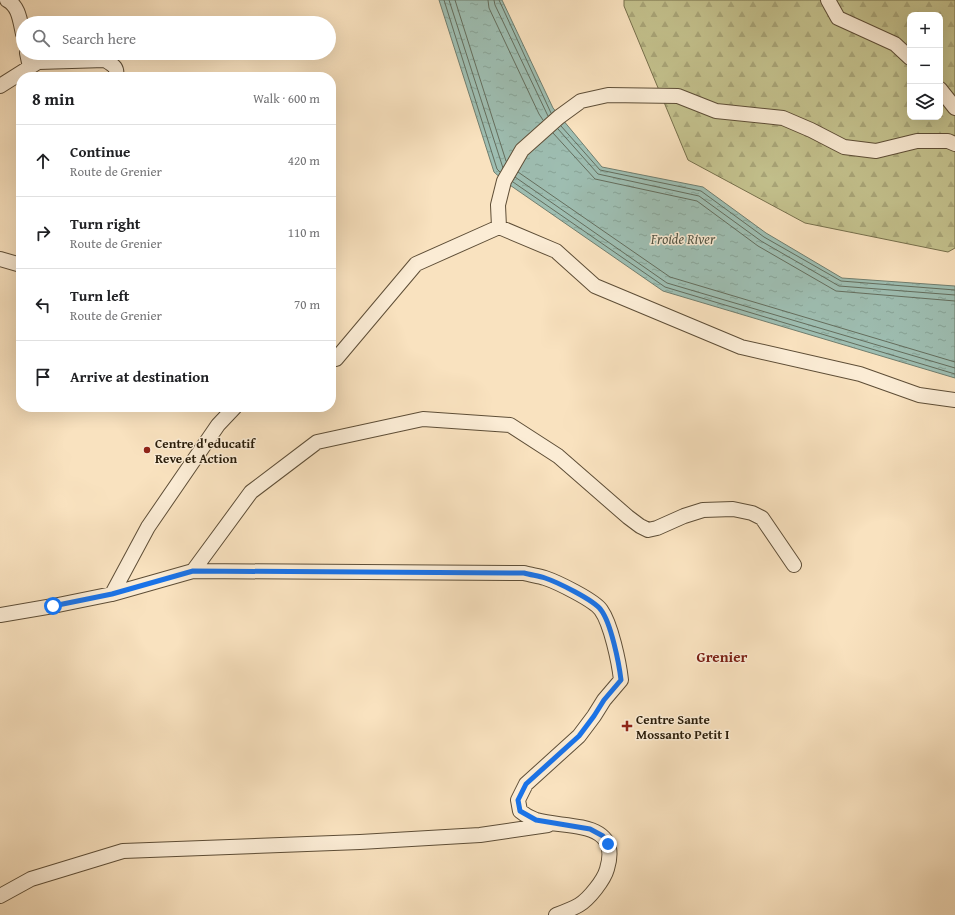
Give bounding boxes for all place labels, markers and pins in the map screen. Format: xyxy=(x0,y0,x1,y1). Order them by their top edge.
place label: Centre d'educatif Reve et Action xyxy=(155,434,256,468)
marker: Centre d'educatif Reve et Action xyxy=(142,445,152,455)
place label: Centre Sante Mossanto Petit I xyxy=(636,710,729,744)
marker: Centre Sante Mossanto Petit I xyxy=(621,720,633,732)

